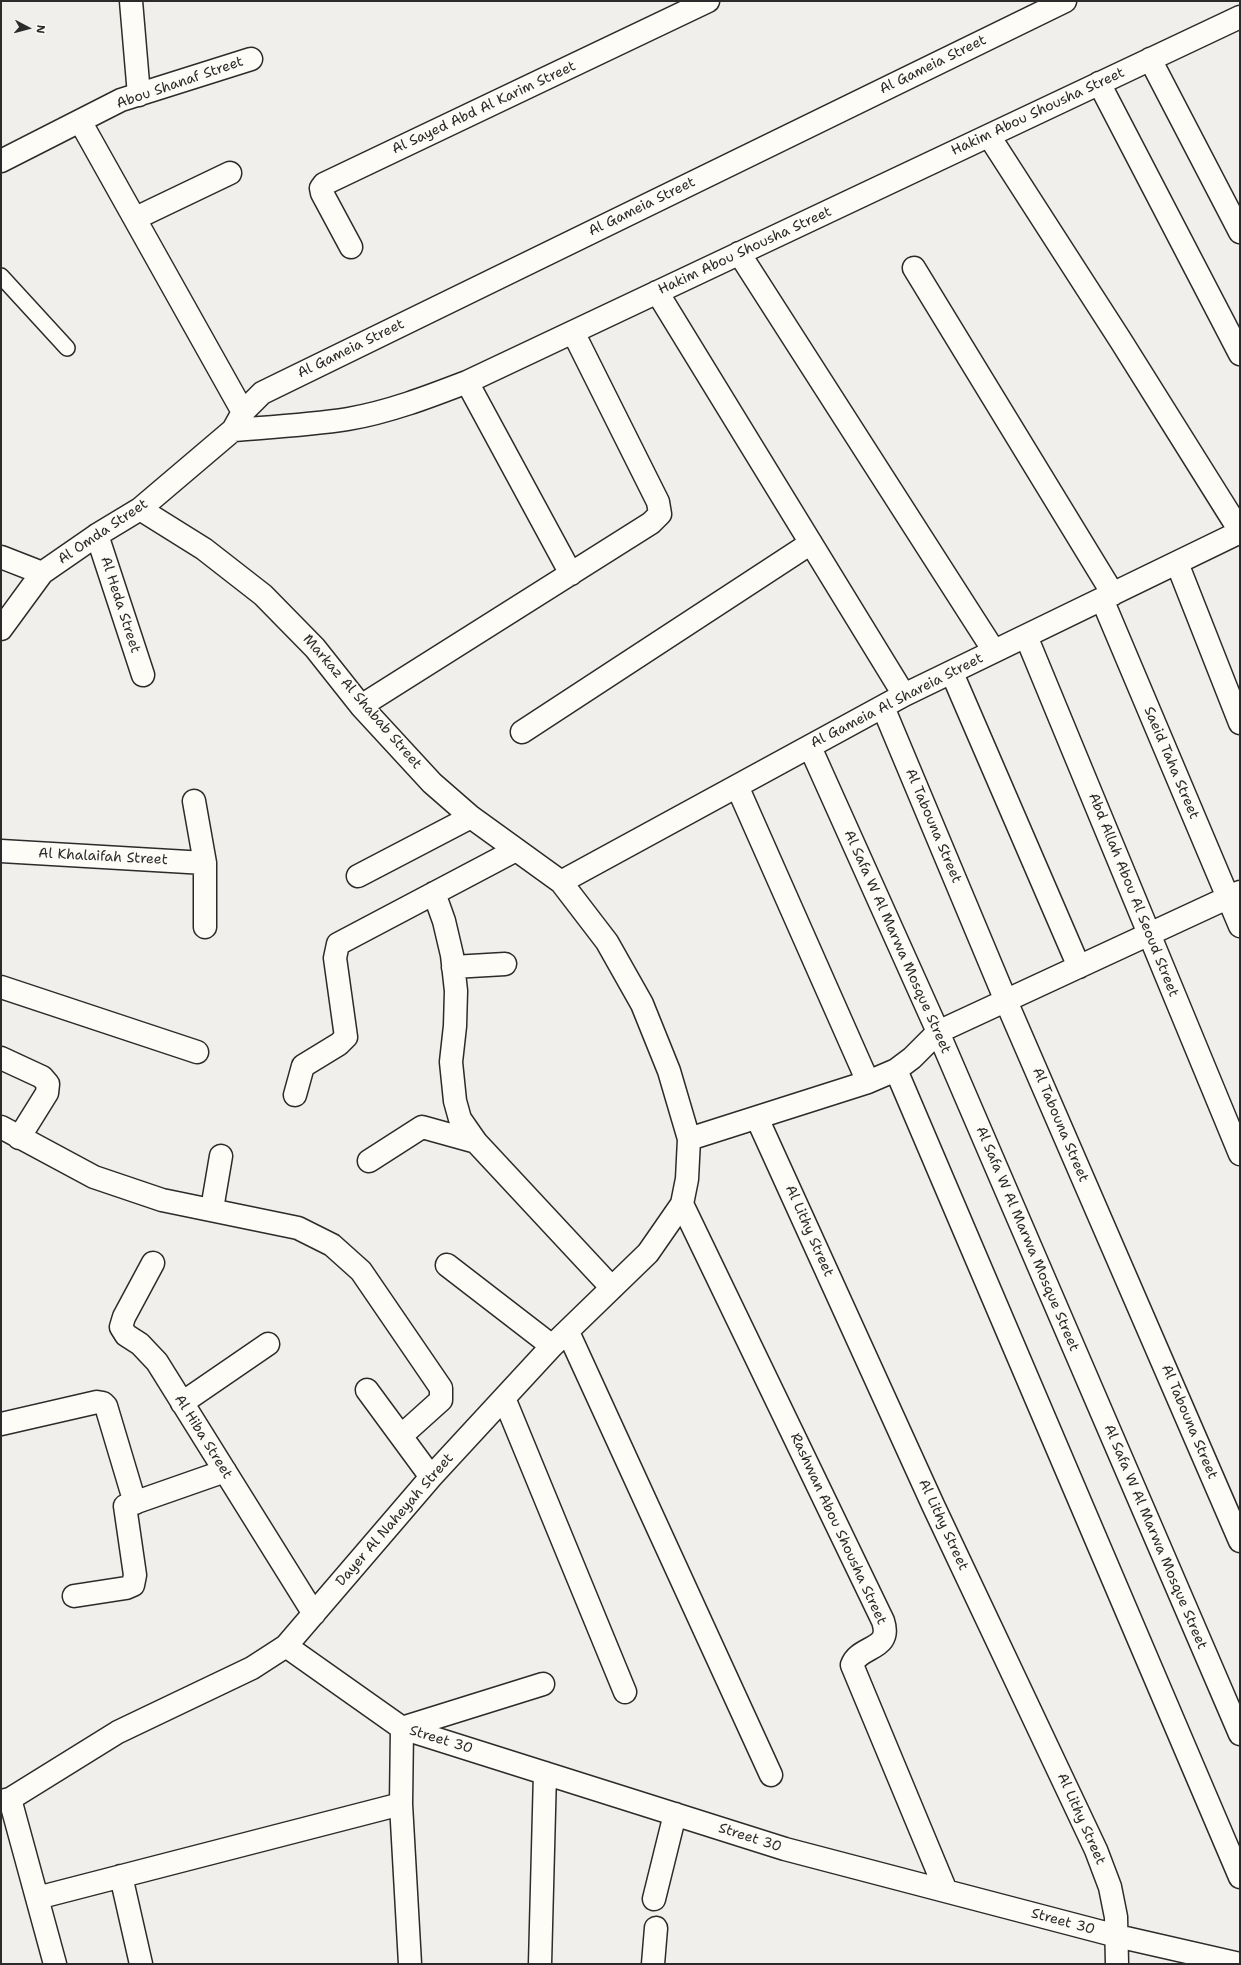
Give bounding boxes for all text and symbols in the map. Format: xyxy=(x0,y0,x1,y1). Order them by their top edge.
north arrow xyxy=(8,8,48,48)
text: N xyxy=(33,24,48,34)
street label: Al Gameia Street xyxy=(877,32,989,98)
street label: Abou Shanaf Street xyxy=(114,53,246,113)
street label: Al Sayed Abd Al Karim Street xyxy=(389,58,579,158)
street label: Hakim Abou Shousha Street xyxy=(949,64,1127,160)
street label: Al Gameia Street xyxy=(586,174,698,240)
street label: Hakim Abou Shousha Street xyxy=(656,203,834,299)
street label: Al Gameia Street xyxy=(295,316,407,382)
street label: Al Omda Street xyxy=(55,496,151,568)
street label: Al Heda Street xyxy=(96,555,144,655)
street label: Markaz Al Shabab Street xyxy=(299,631,425,773)
street label: Al Gameia Al Shareia Street xyxy=(808,650,986,752)
street label: Saeid Taha Street xyxy=(1140,704,1202,822)
street label: Al Tabouna Street xyxy=(901,766,965,886)
street label: Abd Allah Abou Al Seoud Street xyxy=(1084,791,1182,999)
street label: Al Safa W Al Marwa Mosque Street xyxy=(840,828,954,1056)
street label: Al Khalaifah Street xyxy=(38,845,168,869)
street label: Al Tabouna Street xyxy=(1028,1065,1092,1185)
street label: Al Safa W Al Marwa Mosque Street xyxy=(972,1124,1082,1354)
street label: Al Lithy Street xyxy=(781,1183,837,1279)
street label: Al Tabouna Street xyxy=(1157,1362,1221,1482)
street label: Al Hiba Street xyxy=(170,1392,236,1482)
street label: Al Safa W Al Marwa Mosque Street xyxy=(1100,1422,1210,1652)
street label: Rashwan Abou Shousha Street xyxy=(786,1431,890,1627)
street label: Dayer Al Naheyah Street xyxy=(333,1450,457,1590)
street label: Al Lithy Street xyxy=(915,1477,971,1573)
street label: Street 30 xyxy=(407,1722,475,1758)
street label: Al Lithy Street xyxy=(1053,1771,1109,1867)
street label: Street 30 xyxy=(716,1820,784,1856)
street label: Street 30 xyxy=(1029,1905,1097,1939)

